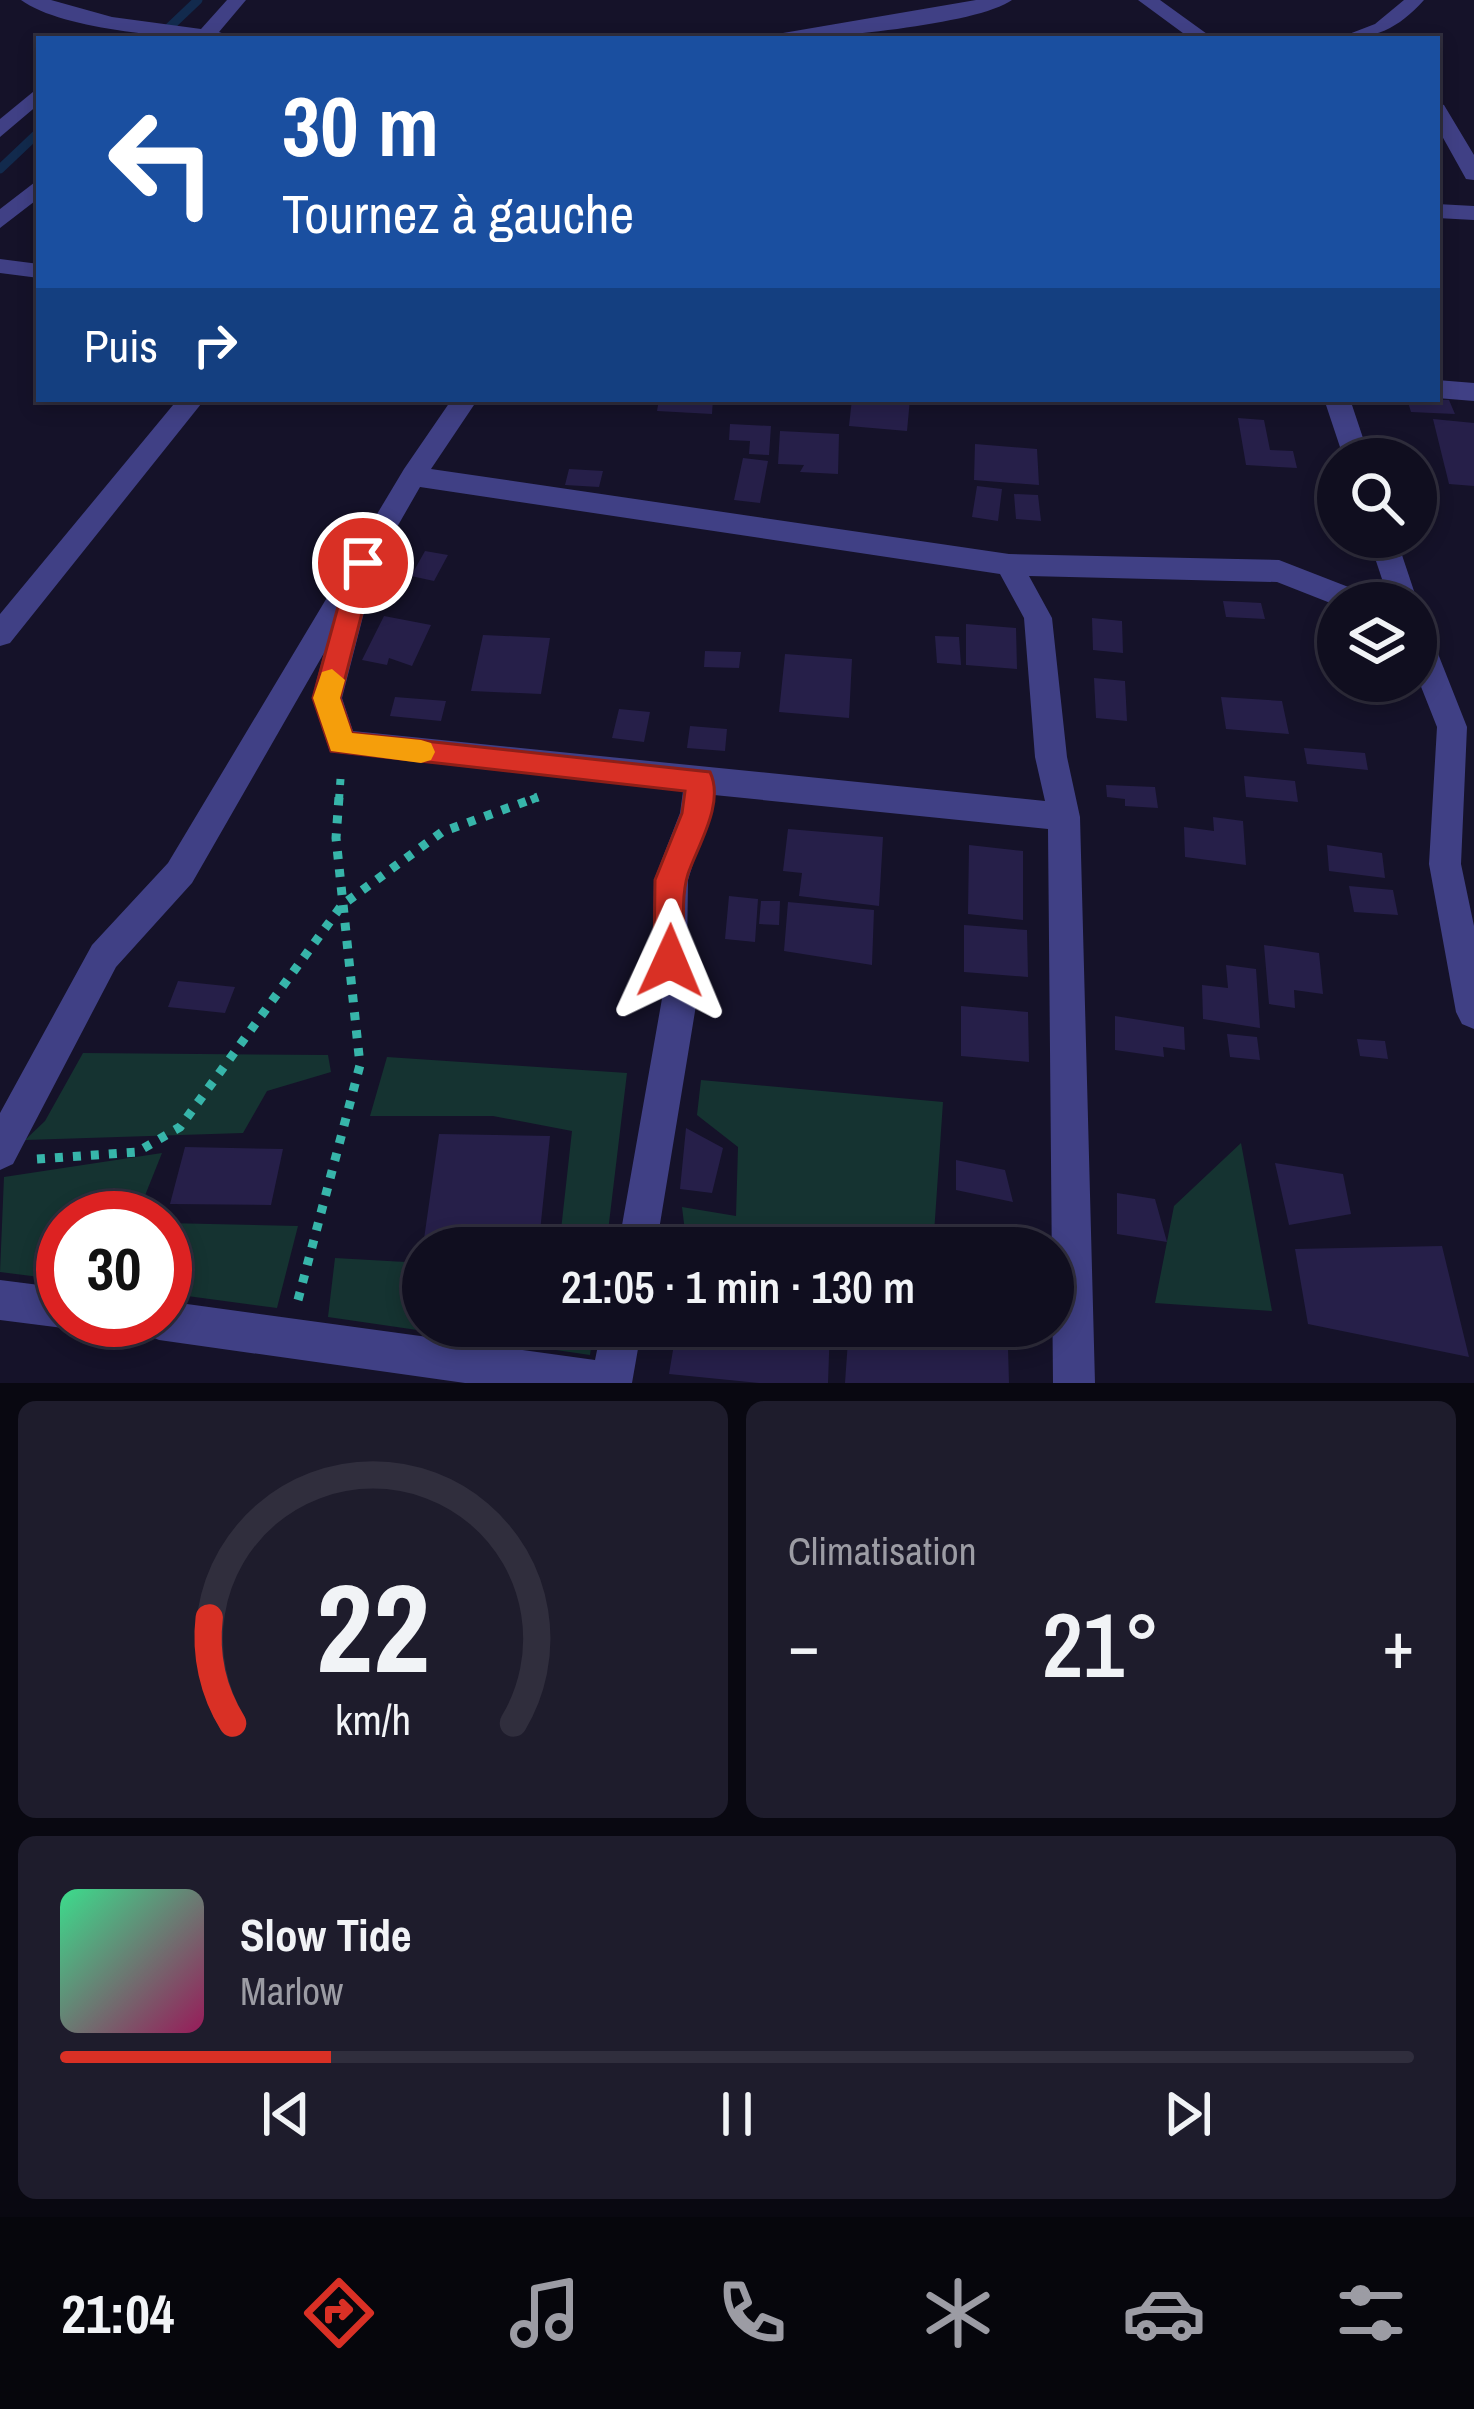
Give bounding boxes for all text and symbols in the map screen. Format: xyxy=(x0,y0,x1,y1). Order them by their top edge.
text: 30 m xyxy=(282,69,439,182)
icon: left xyxy=(84,84,240,240)
text: Tournez à gauche xyxy=(282,177,634,250)
icon: right xyxy=(182,312,248,378)
text: Puis xyxy=(84,315,158,376)
map controls xyxy=(1317,438,1437,702)
button: search xyxy=(1317,438,1437,558)
pin xyxy=(312,512,414,614)
icon: arrive xyxy=(330,530,396,596)
button: layers xyxy=(1317,582,1437,702)
position arrow xyxy=(607,898,733,1024)
speed limit sign: 30 xyxy=(36,1191,192,1347)
text: 21:05 · 1 min · 130 m xyxy=(561,1256,915,1317)
text: Climatisation xyxy=(788,1525,976,1577)
text: 22 xyxy=(316,1543,430,1711)
text: 21° xyxy=(1042,1584,1160,1705)
text: − xyxy=(788,1600,820,1689)
text: + xyxy=(1382,1600,1414,1689)
text: km/h xyxy=(335,1690,411,1747)
text: Slow Tide xyxy=(240,1904,412,1965)
text: Marlow xyxy=(240,1965,343,2017)
icon: previous xyxy=(253,2081,319,2147)
icon: pause xyxy=(704,2081,770,2147)
icon: next xyxy=(1155,2081,1221,2147)
icon: directions xyxy=(297,2271,381,2355)
icon: music xyxy=(503,2271,587,2355)
icon: phone xyxy=(710,2271,794,2355)
icon: climate xyxy=(916,2271,1000,2355)
icon: car xyxy=(1122,2271,1206,2355)
icon: filters xyxy=(1329,2271,1413,2355)
text: 21:04 xyxy=(61,2277,174,2350)

